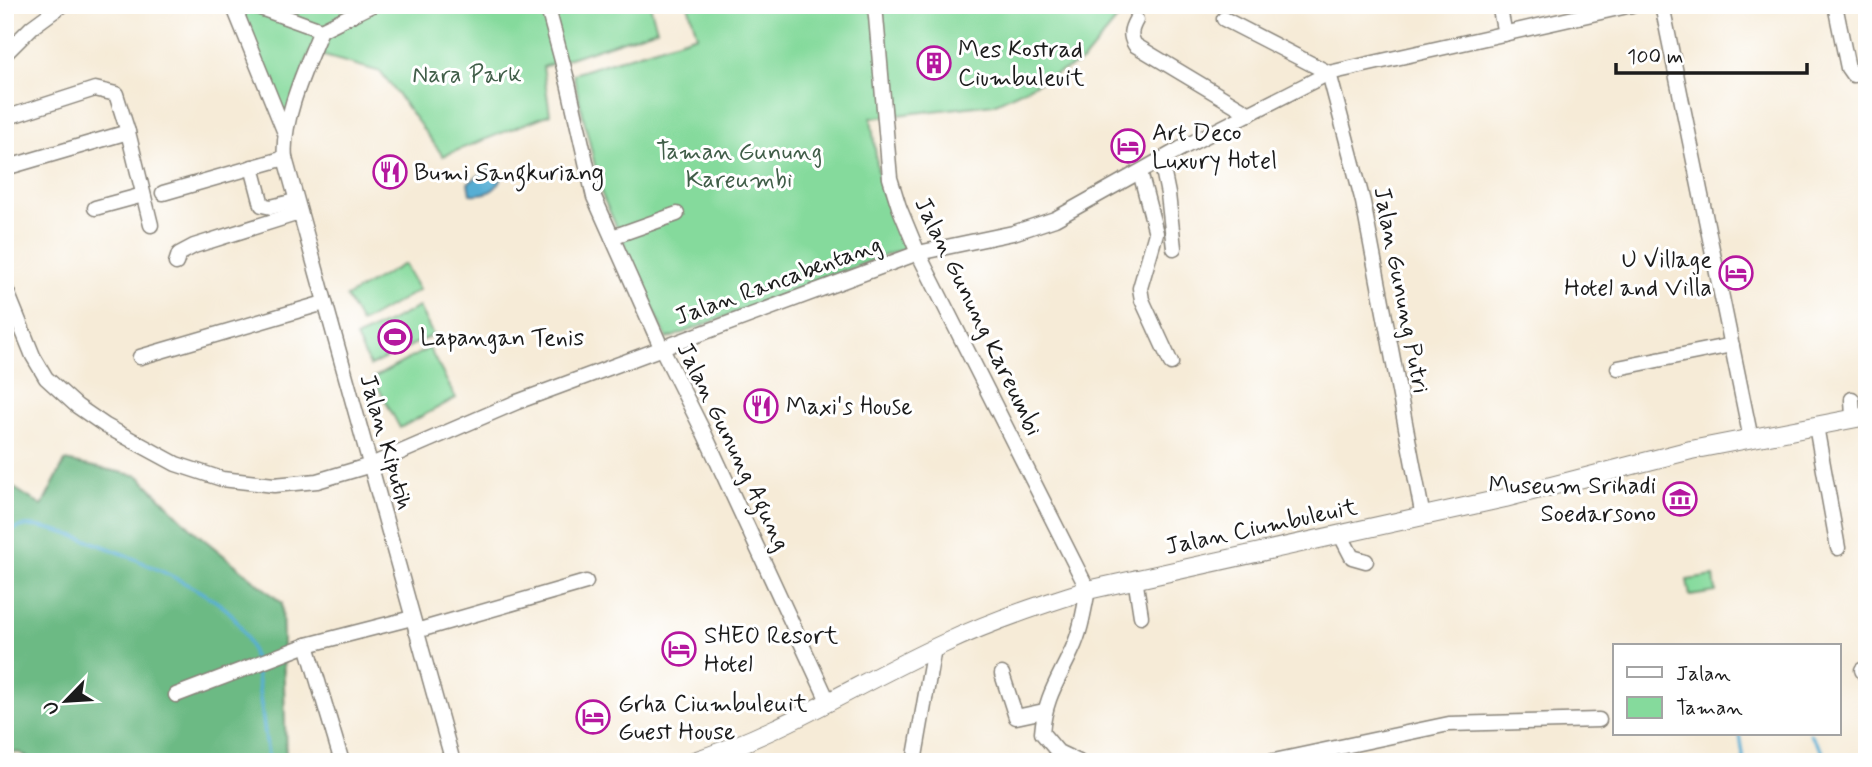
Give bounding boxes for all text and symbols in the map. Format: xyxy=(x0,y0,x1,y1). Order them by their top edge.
scale bar xyxy=(1616,32,1807,76)
place label: Mes Kostrad Ciumbuleuit xyxy=(958,35,1085,94)
text: 100 m xyxy=(1627,43,1683,71)
building icon: Mes Kostrad Ciumbuleuit xyxy=(915,44,953,82)
park label: Nara Park xyxy=(412,60,522,91)
place label: Art Deco Luxury Hotel xyxy=(1152,118,1277,177)
hotel icon: Art Deco Luxury Hotel xyxy=(1109,127,1147,165)
park label: Taman Gunung Kareumbi xyxy=(656,137,822,196)
restaurant icon: Bumi Sangkuriang xyxy=(371,153,409,191)
place label: Bumi Sangkuriang xyxy=(414,158,604,192)
street label: Jalan Gunung Putri xyxy=(1365,184,1436,396)
street label: Jalan Gunung Kareumbi xyxy=(906,192,1049,441)
street label: Jalan Rancabentang xyxy=(671,230,886,333)
place label: U Village Hotel and Villa xyxy=(1564,245,1712,304)
hotel icon: U Village Hotel and Villa xyxy=(1717,254,1755,292)
sports icon: Lapangan Tenis xyxy=(376,318,414,356)
place label: Lapangan Tenis xyxy=(420,323,584,354)
street label: Jalan Gunung Agung xyxy=(666,337,797,557)
street label: Jalan Kiputih xyxy=(351,371,420,514)
restaurant icon: Maxi's House xyxy=(742,387,780,425)
place label: Maxi's House xyxy=(786,392,913,423)
place label: Museum Srihadi Soedarsono xyxy=(1488,471,1656,530)
museum icon: Museum Srihadi Soedarsono xyxy=(1661,480,1699,518)
street label: Jalan Ciumbuleuit xyxy=(1163,492,1360,563)
place label: SHEO Resort Hotel xyxy=(704,621,838,680)
hotel icon: SHEO Resort Hotel xyxy=(660,630,698,668)
legend xyxy=(1613,644,1840,736)
text: Jalan xyxy=(1676,660,1731,688)
north arrow xyxy=(32,666,102,736)
place label: Grha Ciumbuleuit Guest House xyxy=(618,689,808,748)
text: Taman xyxy=(1676,694,1743,722)
text: U xyxy=(38,697,66,718)
hotel icon: Grha Ciumbuleuit Guest House xyxy=(574,698,612,736)

